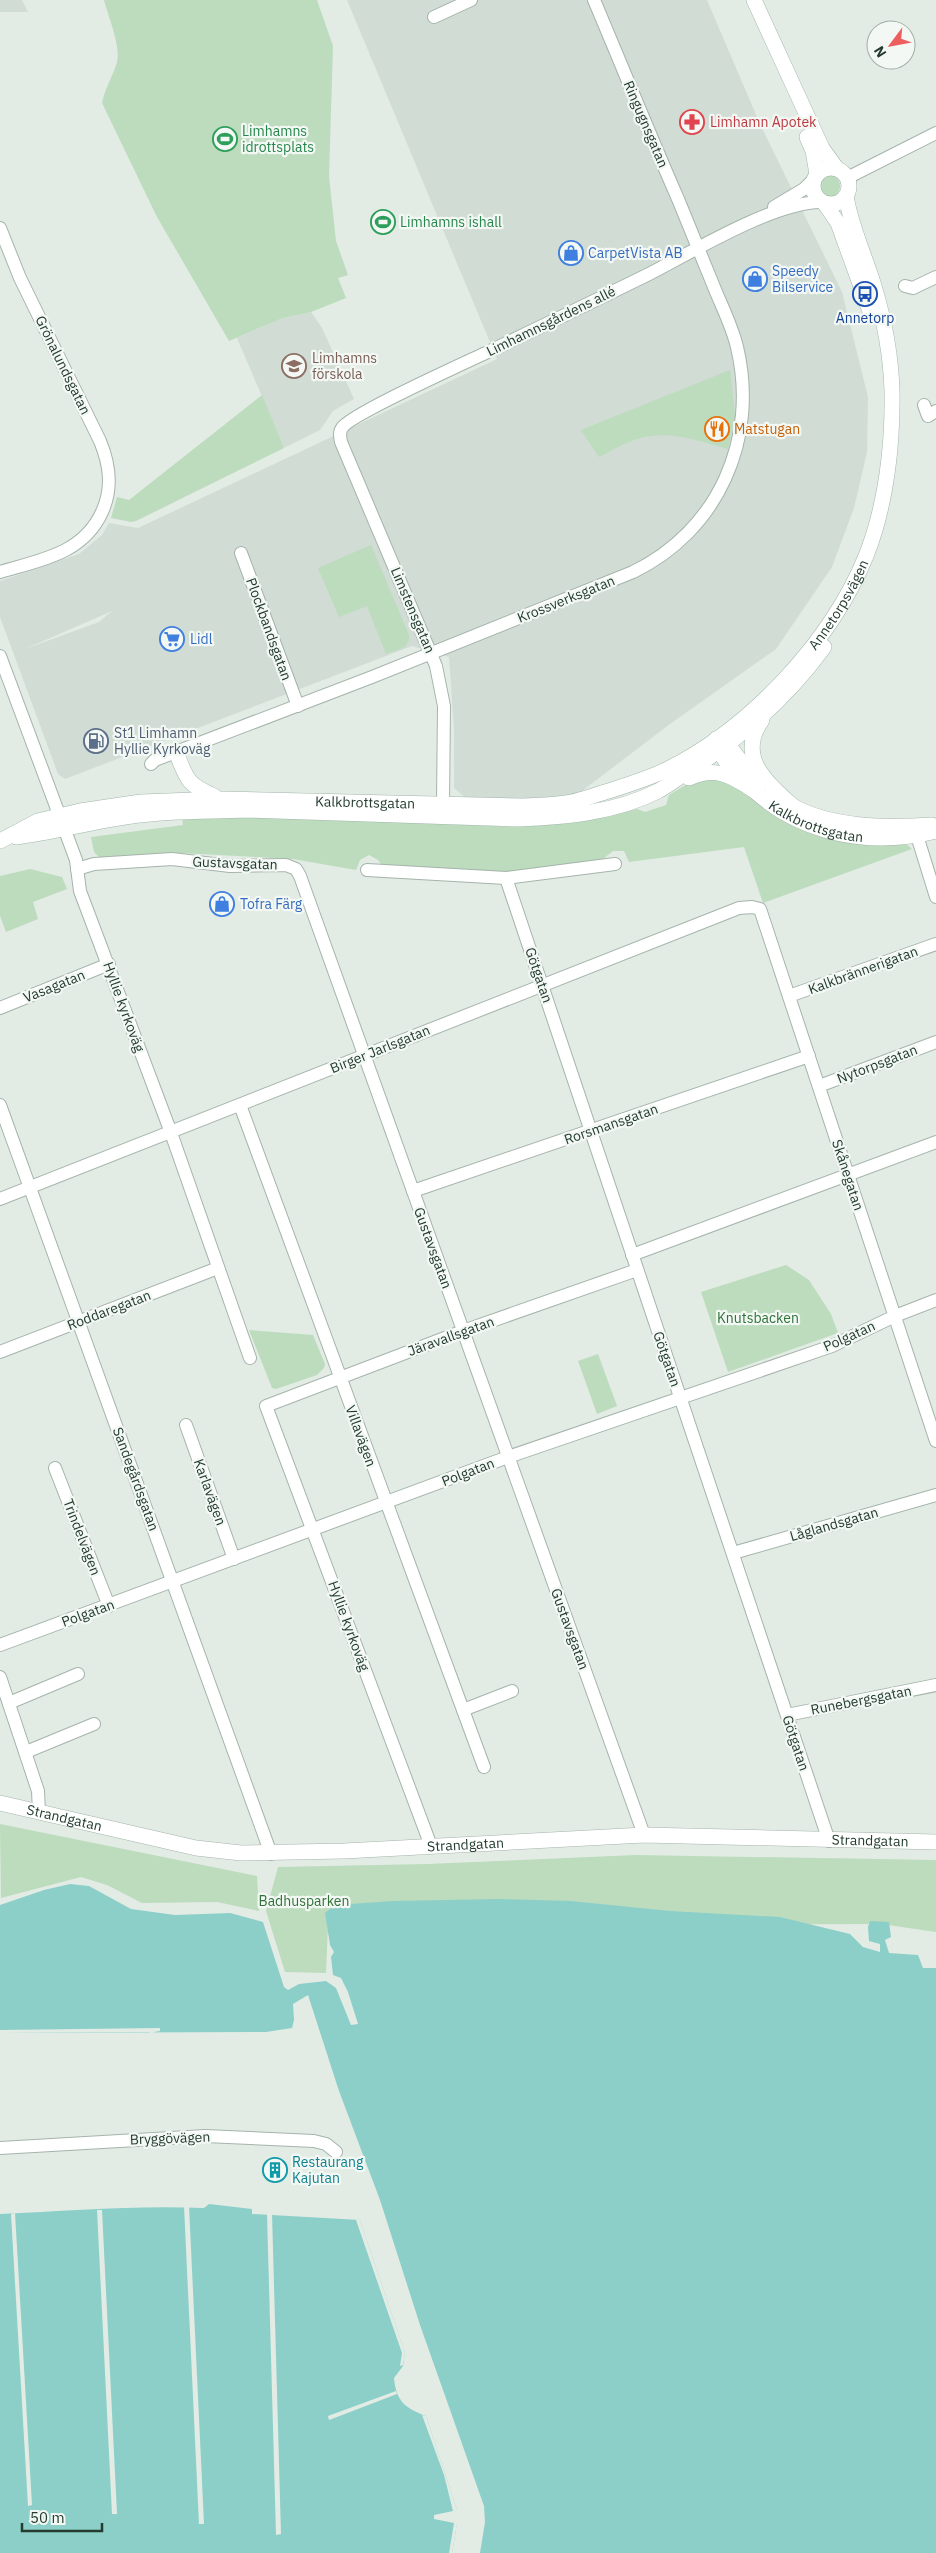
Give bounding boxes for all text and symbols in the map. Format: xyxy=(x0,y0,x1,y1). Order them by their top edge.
north arrow xyxy=(866,20,916,70)
text: N xyxy=(870,43,890,61)
street label: Ringugnsgatan xyxy=(620,78,672,170)
pharmacy icon: Limhamn Apotek xyxy=(679,109,705,135)
place label: Limhamn Apotek xyxy=(710,113,817,131)
place label: Limhamns idrottsplats xyxy=(242,122,314,156)
sports icon: Limhamns idrottsplats xyxy=(212,126,238,152)
sports icon: Limhamns ishall xyxy=(370,209,396,235)
place label: Limhamns ishall xyxy=(400,213,502,231)
shop icon: CarpetVista AB xyxy=(558,240,584,266)
place label: CarpetVista AB xyxy=(588,244,683,262)
place label: Speedy Bilservice xyxy=(772,262,834,296)
shop icon: Speedy Bilservice xyxy=(742,266,768,292)
bus stop icon: Annetorp xyxy=(852,281,878,307)
street label: Limhamnsgårdens allé xyxy=(483,282,619,360)
place label: Annetorp xyxy=(836,309,894,327)
street label: Grönalundsgatan xyxy=(31,313,95,417)
place label: Limhamns förskola xyxy=(312,349,377,383)
school or university icon: Limhamns förskola xyxy=(281,353,307,379)
restaurant icon: Matstugan xyxy=(704,416,730,442)
place label: Matstugan xyxy=(734,420,800,438)
street label: Annetorpsvägen xyxy=(804,557,872,653)
street label: Limstensgatan xyxy=(387,564,439,656)
street label: Krossverksgatan xyxy=(515,571,617,627)
street label: Plockbandsgatan xyxy=(242,575,296,683)
supermarket icon: Lidl xyxy=(159,626,185,652)
place label: Lidl xyxy=(190,630,213,648)
place label: St1 Limhamn Hyllie Kyrkoväg xyxy=(114,724,211,758)
fuel station icon: St1 Limhamn Hyllie Kyrkoväg xyxy=(83,728,109,754)
street label: Kalkbrottsgatan xyxy=(315,792,415,813)
street label: Kalkbrottsgatan xyxy=(765,796,864,846)
street label: Gustavsgatan xyxy=(192,853,278,873)
shop icon: Tofra Färg xyxy=(209,891,235,917)
place label: Tofra Färg xyxy=(240,895,303,913)
street label: Kalkbrännerigatan xyxy=(806,942,920,998)
street label: Götgatan xyxy=(521,945,557,1005)
street label: Hyllie kyrkoväg xyxy=(99,959,149,1055)
street label: Vasagatan xyxy=(20,965,88,1007)
street label: Birger Jarlsgatan xyxy=(327,1021,433,1077)
street label: Nytorpsgatan xyxy=(834,1040,920,1088)
street label: Rorsmansgatan xyxy=(562,1100,660,1148)
street label: Skånegatan xyxy=(828,1137,868,1213)
street label: Gustavsgatan xyxy=(410,1205,456,1291)
street label: Roddaregatan xyxy=(65,1286,153,1334)
park label: Knutsbacken xyxy=(717,1309,799,1327)
street label: Järavallsgatan xyxy=(405,1312,497,1360)
street label: Polgatan xyxy=(820,1317,878,1355)
street label: Götgatan xyxy=(649,1329,685,1389)
street label: Villavägen xyxy=(342,1403,380,1469)
street label: Sandegårdsgatan xyxy=(109,1425,163,1533)
street label: Polgatan xyxy=(439,1454,497,1490)
street label: Karlavägen xyxy=(190,1456,230,1528)
street label: Trindelvägen xyxy=(59,1496,105,1578)
street label: Låglandsgatan xyxy=(788,1503,880,1545)
street label: Hyllie kyrkoväg xyxy=(324,1578,374,1674)
street label: Gustavsgatan xyxy=(547,1586,593,1672)
street label: Polgatan xyxy=(59,1595,117,1631)
street label: Runebergsgatan xyxy=(809,1681,913,1719)
street label: Götgatan xyxy=(779,1713,813,1773)
street label: Strandgatan xyxy=(25,1800,104,1835)
street label: Strandgatan xyxy=(831,1831,909,1850)
street label: Strandgatan xyxy=(427,1833,504,1856)
park label: Badhusparken xyxy=(259,1892,349,1910)
street label: Bryggövägen xyxy=(129,2128,211,2148)
place label: Restaurang Kajutan xyxy=(292,2153,364,2187)
building icon: Restaurang Kajutan xyxy=(262,2157,288,2183)
scale bar xyxy=(22,2500,102,2532)
text: 50 m xyxy=(30,2508,65,2527)

